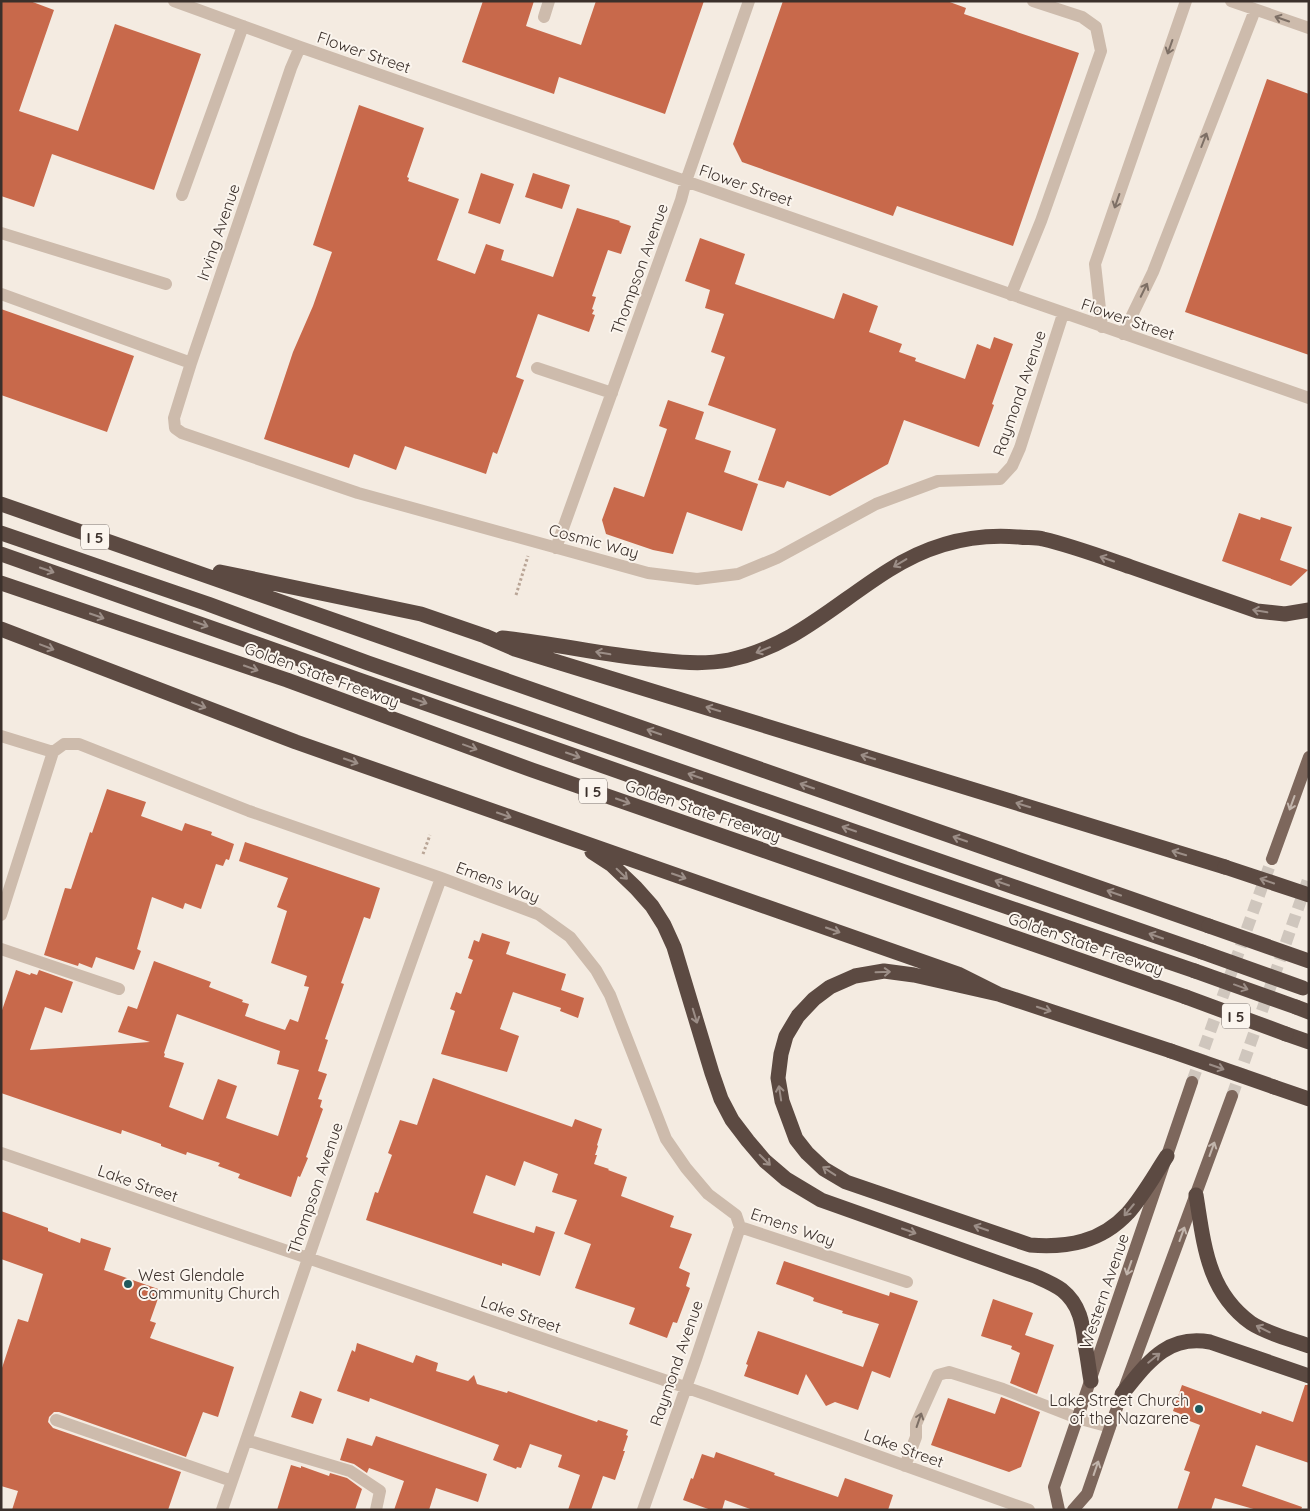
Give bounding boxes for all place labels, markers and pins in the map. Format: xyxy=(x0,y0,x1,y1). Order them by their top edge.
place label: West Glendale Community Church xyxy=(138,1265,280,1303)
marker: West Glendale Community Church xyxy=(122,1278,134,1290)
place label: Lake Street Church of the Nazarene xyxy=(1049,1390,1189,1428)
marker: Lake Street Church of the Nazarene xyxy=(1193,1403,1205,1415)

